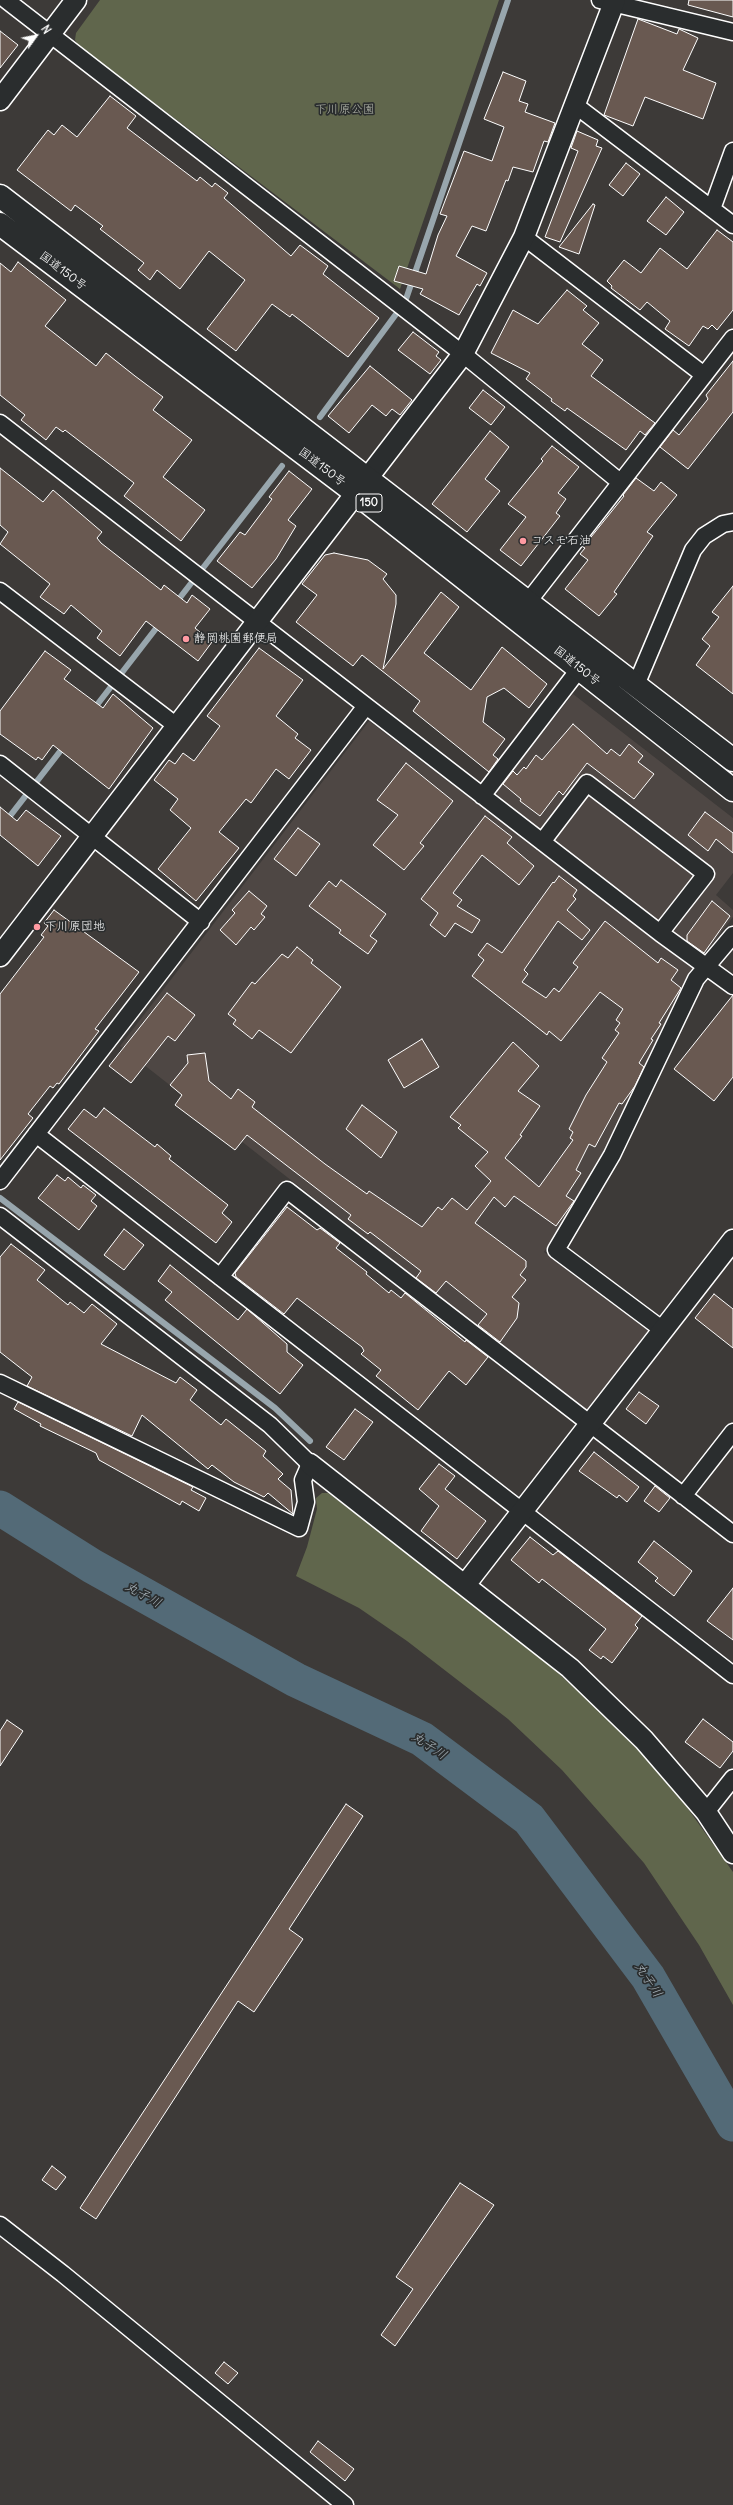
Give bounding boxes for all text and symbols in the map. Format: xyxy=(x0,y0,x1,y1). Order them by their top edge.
north arrow xyxy=(16,16,56,56)
text: N xyxy=(38,22,54,36)
park label: 下川原公園 xyxy=(315,103,375,117)
street label: 国道150号 xyxy=(36,249,90,293)
street label: 国道150号 xyxy=(295,445,349,489)
road number: 150 xyxy=(356,494,382,512)
place label: コスモ石油 xyxy=(531,534,591,548)
marker: コスモ石油 xyxy=(518,536,528,546)
place label: 静岡桃園郵便局 xyxy=(194,632,278,646)
marker: 静岡桃園郵便局 xyxy=(181,634,191,644)
street label: 国道150号 xyxy=(551,643,603,689)
place label: 下川原団地 xyxy=(45,920,105,934)
marker: 下川原団地 xyxy=(32,922,42,932)
water label: 丸子川 xyxy=(122,1579,164,1611)
water label: 丸子川 xyxy=(408,1729,450,1763)
water label: 丸子川 xyxy=(631,1959,665,2001)

